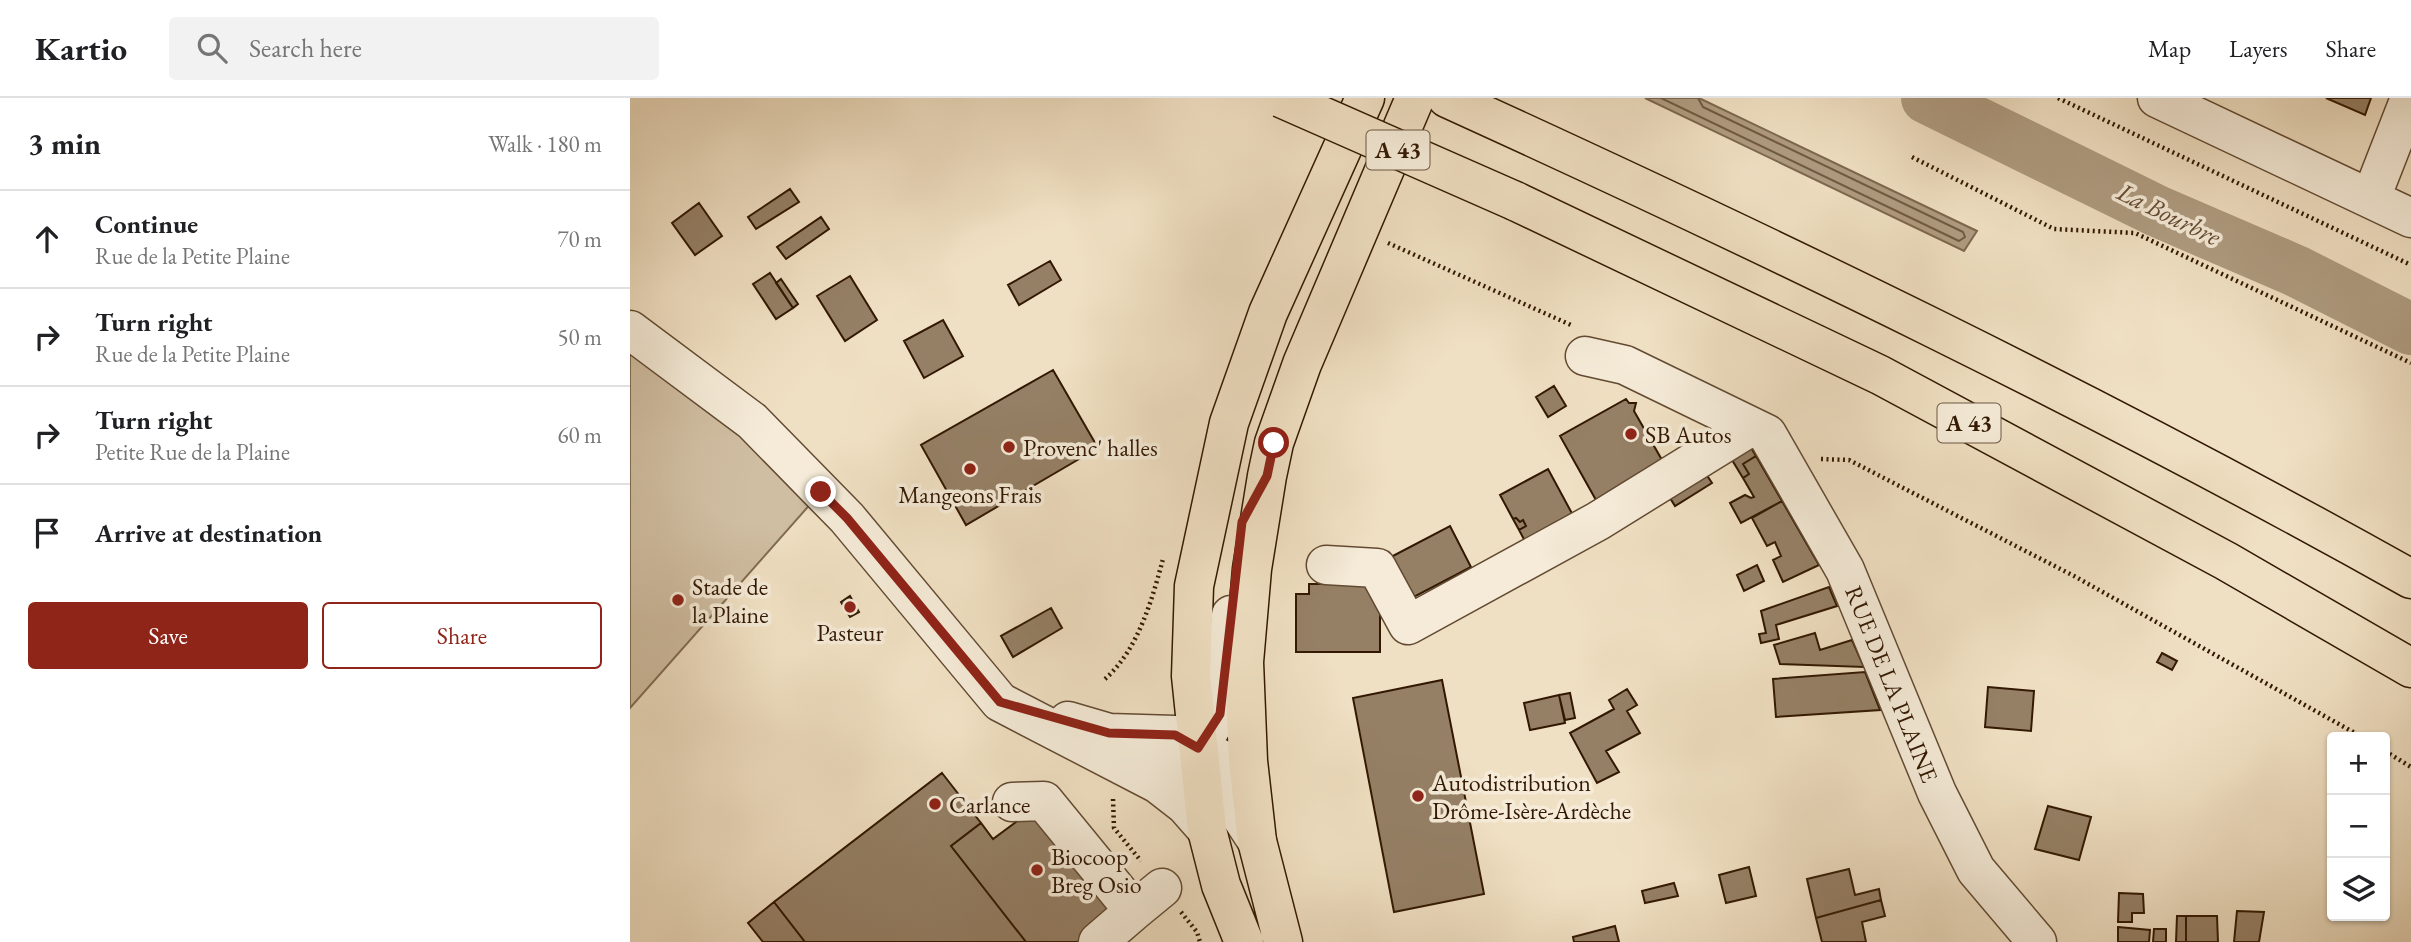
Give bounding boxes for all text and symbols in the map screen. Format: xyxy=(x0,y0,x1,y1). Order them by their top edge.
search box xyxy=(169,17,659,80)
text: Kartio xyxy=(35,27,127,70)
icon: search xyxy=(193,29,231,67)
text: Search here xyxy=(249,31,362,65)
text: Map xyxy=(2148,33,2191,64)
text: Layers xyxy=(2229,33,2288,64)
text: Share xyxy=(2326,33,2376,64)
text: 3 min xyxy=(28,124,101,163)
text: Walk · 180 m xyxy=(488,129,602,159)
road number: A 43 xyxy=(1366,130,1430,170)
water label: La Bourbre xyxy=(2111,174,2227,254)
text: Continue xyxy=(95,207,198,241)
icon: ahead xyxy=(28,220,66,258)
text: 70 m xyxy=(557,224,602,254)
text: Rue de la Petite Plaine xyxy=(95,241,290,271)
text: Turn right xyxy=(95,305,213,339)
icon: right xyxy=(28,318,66,356)
text: 50 m xyxy=(557,322,602,352)
text: Rue de la Petite Plaine xyxy=(95,339,290,369)
text: Turn right xyxy=(95,403,213,437)
road number: A 43 xyxy=(1938,404,2000,442)
icon: right xyxy=(28,416,66,454)
place label: SB Autos xyxy=(1645,419,1731,450)
text: 60 m xyxy=(557,420,602,450)
marker: SB Autos xyxy=(1623,426,1639,442)
route start xyxy=(1258,427,1289,458)
place label: Provenc' halles xyxy=(1023,432,1158,463)
text: Petite Rue de la Plaine xyxy=(95,437,290,467)
marker: Provenc' halles xyxy=(1001,439,1017,455)
marker: Mangeons Frais xyxy=(962,461,978,477)
route end xyxy=(805,476,836,507)
place label: Mangeons Frais xyxy=(898,479,1042,510)
icon: arrive xyxy=(28,514,66,552)
text: Arrive at destination xyxy=(95,516,322,550)
place label: Stade de la Plaine xyxy=(692,571,769,630)
street label: RUE DE LA PLAINE xyxy=(1838,581,1946,787)
marker: Stade de la Plaine xyxy=(670,592,686,608)
marker: Pasteur xyxy=(842,599,858,615)
button: Save xyxy=(28,602,308,669)
button: Share xyxy=(322,602,602,669)
place label: Pasteur xyxy=(817,617,883,648)
map controls xyxy=(2327,732,2390,921)
button: + xyxy=(2327,732,2390,795)
place label: Autodistribution Drôme-Isère-Ardèche xyxy=(1431,767,1631,826)
marker: Autodistribution Drôme-Isère-Ardèche xyxy=(1410,788,1426,804)
place label: Carlance xyxy=(949,789,1030,820)
button: − xyxy=(2327,795,2390,858)
marker: Carlance xyxy=(927,796,943,812)
place label: Biocoop Breg Osio xyxy=(1051,841,1142,900)
button: layers xyxy=(2327,858,2390,921)
marker: Biocoop Breg Osio xyxy=(1029,862,1045,878)

